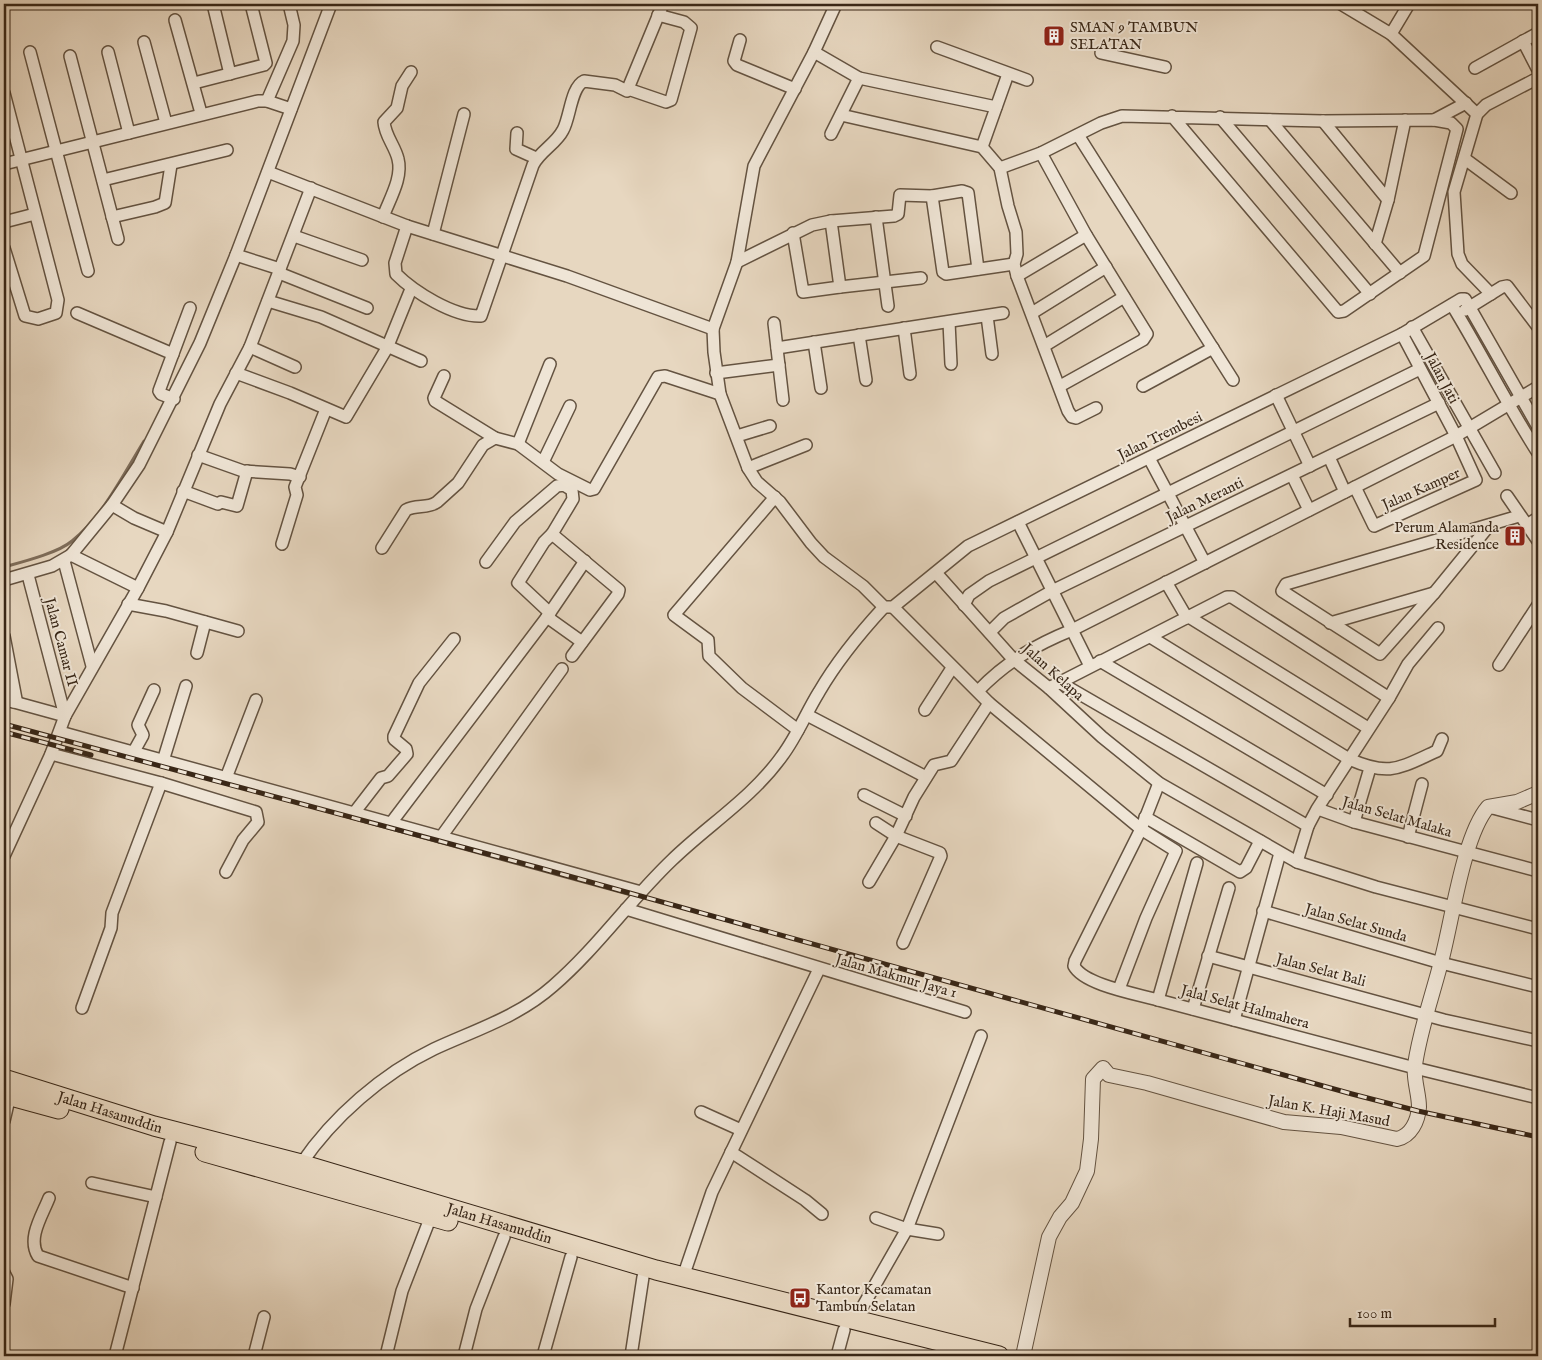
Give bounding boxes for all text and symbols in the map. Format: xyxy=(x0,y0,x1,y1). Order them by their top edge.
place label: SMAN 9 TAMBUN SELATAN xyxy=(1070,18,1198,54)
building icon: SMAN 9 TAMBUN SELATAN xyxy=(1042,24,1066,48)
street label: Jalan Jati xyxy=(1420,347,1463,407)
street label: Jalan Trembesi xyxy=(1113,407,1205,466)
street label: Jalan Kamper xyxy=(1377,463,1463,515)
street label: Jalan Meranti xyxy=(1161,473,1247,528)
place label: Perum Alamanda Residence xyxy=(1394,518,1500,554)
building icon: Perum Alamanda Residence xyxy=(1503,524,1527,548)
street label: Jalan Camar II xyxy=(40,594,82,689)
street label: Jalan Kelapa xyxy=(1017,638,1088,705)
street label: Jalan Selat Malaka xyxy=(1338,792,1455,842)
street label: Jalan Selat Sunda xyxy=(1301,899,1410,947)
street label: Jalan Selat Bali xyxy=(1272,948,1368,991)
street label: Jalan Makmur Jaya 1 xyxy=(831,949,959,1002)
street label: Jalal Selat Halmahera xyxy=(1177,980,1312,1033)
street label: Jalan Hasanuddin xyxy=(53,1086,164,1137)
street label: Jalan K. Haji Masud xyxy=(1265,1091,1392,1131)
street label: Jalan Hasanuddin xyxy=(442,1198,554,1248)
place label: Kantor Kecamatan Tambun Selatan xyxy=(816,1280,932,1316)
bus stop icon: Kantor Kecamatan Tambun Selatan xyxy=(788,1286,812,1310)
scale bar xyxy=(1350,1295,1494,1327)
text: 100 m xyxy=(1357,1304,1393,1323)

